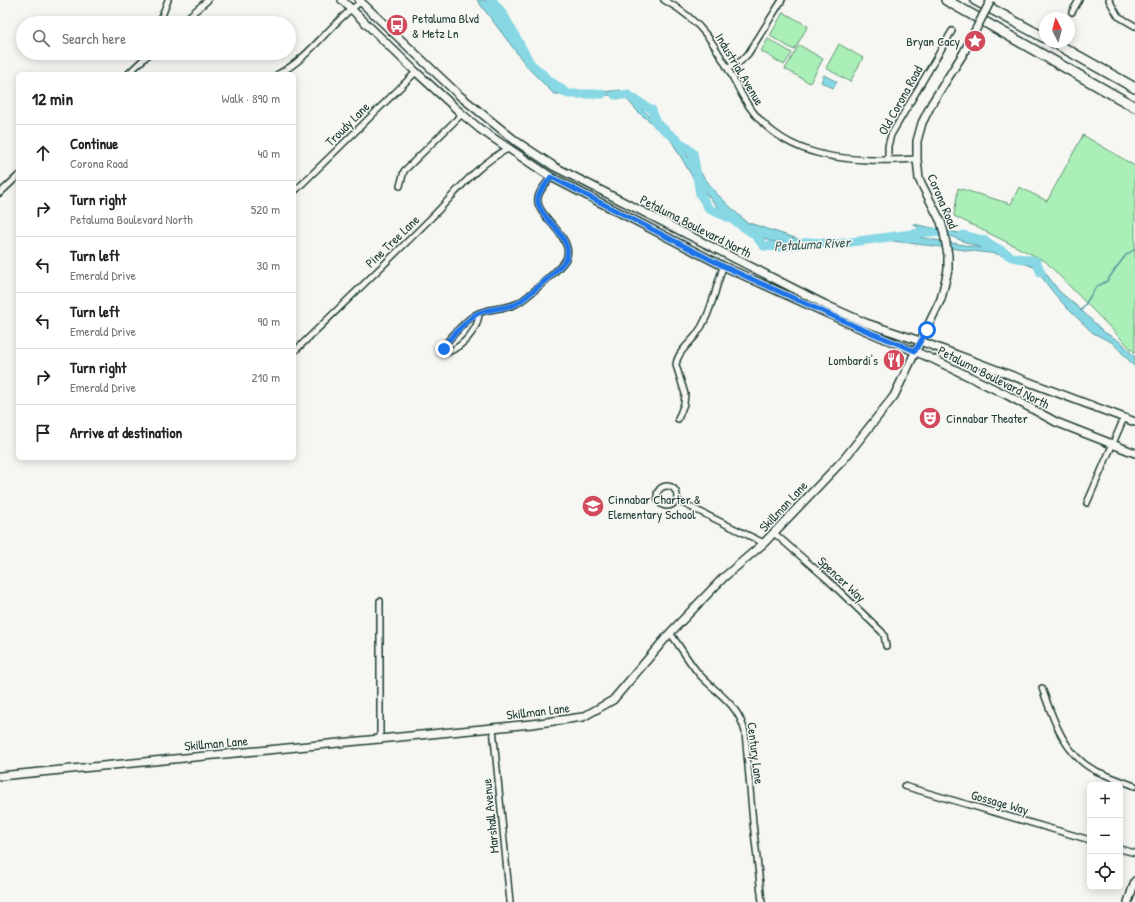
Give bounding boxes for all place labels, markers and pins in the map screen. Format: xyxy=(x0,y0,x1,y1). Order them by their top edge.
place label: Petaluma Blvd & Metz Ln xyxy=(412,9,479,42)
bus stop icon: Petaluma Blvd & Metz Ln xyxy=(384,12,410,38)
place icon: Bryan Cacy xyxy=(962,28,988,54)
place label: Bryan Cacy xyxy=(906,32,960,50)
restaurant icon: Lombardi's xyxy=(881,347,907,373)
place label: Lombardi's xyxy=(829,351,878,369)
theatre icon: Cinnabar Theater xyxy=(917,405,943,431)
place label: Cinnabar Theater xyxy=(946,409,1028,427)
place label: Cinnabar Charter & Elementary School xyxy=(608,490,701,523)
school or university icon: Cinnabar Charter & Elementary School xyxy=(580,493,606,519)

